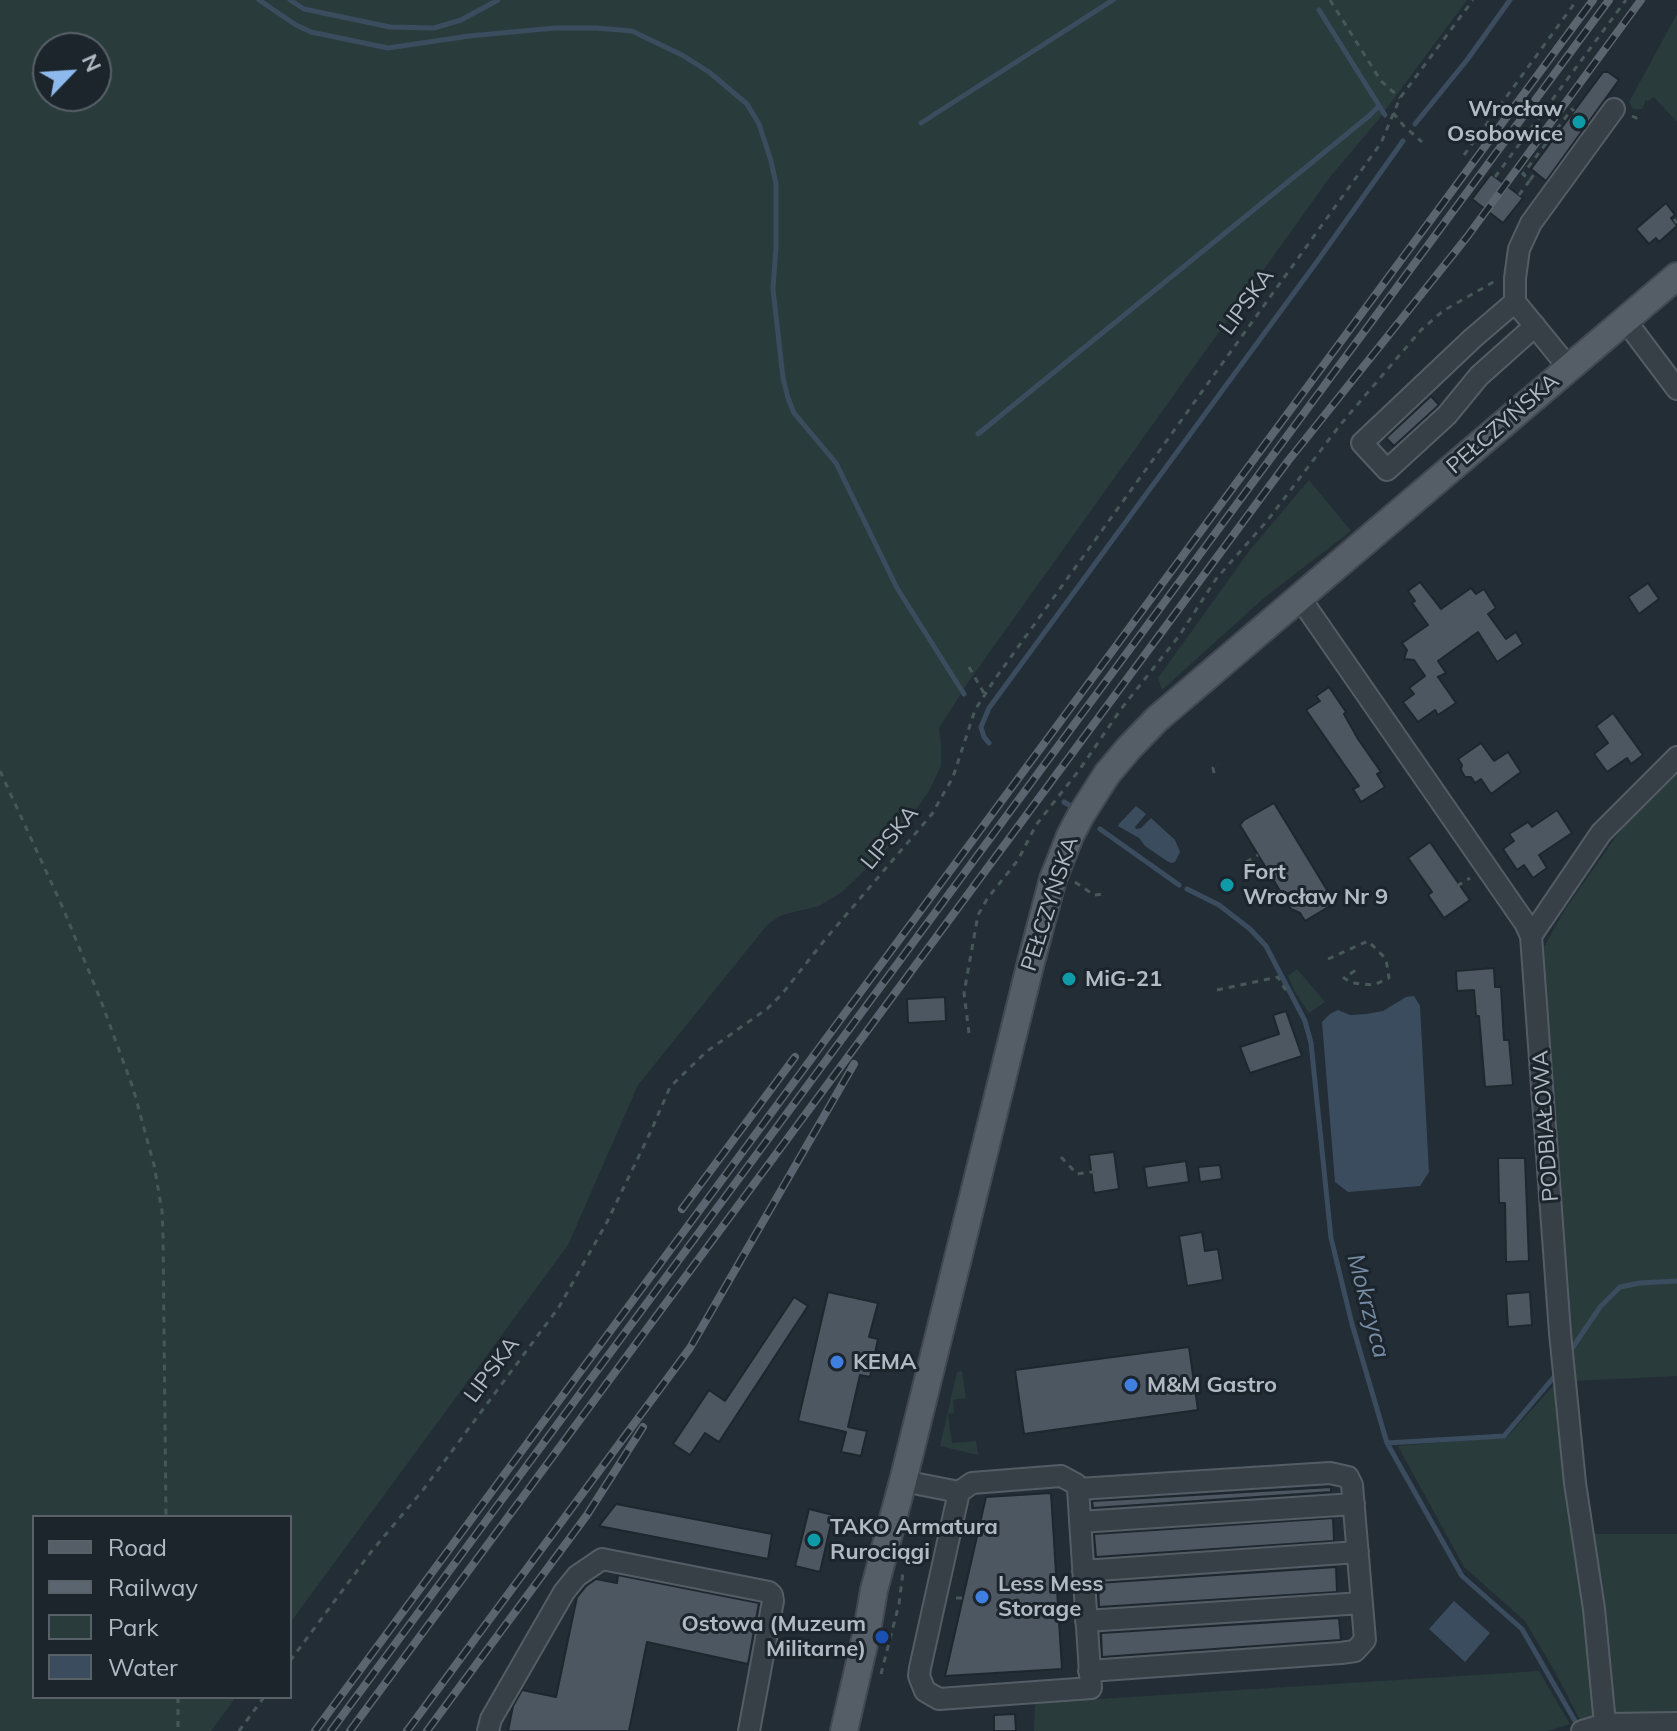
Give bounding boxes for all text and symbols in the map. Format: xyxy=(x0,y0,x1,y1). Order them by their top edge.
north arrow xyxy=(32,32,112,112)
text: N xyxy=(76,49,108,76)
place label: Wrocław Osobowice xyxy=(1447,96,1563,148)
marker: Wrocław Osobowice xyxy=(1570,113,1588,131)
street label: LIPSKA xyxy=(1214,264,1280,340)
street label: PEŁCZYŃSKA xyxy=(1442,368,1564,480)
street label: LIPSKA xyxy=(856,801,924,875)
street label: PEŁCZYŃSKA xyxy=(1016,833,1084,975)
place label: Fort Wrocław Nr 9 xyxy=(1243,859,1388,910)
marker: Fort Wrocław Nr 9 xyxy=(1218,876,1236,894)
place label: MiG-21 xyxy=(1085,966,1162,992)
marker: MiG-21 xyxy=(1060,970,1078,988)
street label: PODBIAŁOWA xyxy=(1528,1049,1564,1203)
water label: Mokrzyca xyxy=(1340,1251,1396,1361)
street label: LIPSKA xyxy=(459,1332,525,1408)
place label: KEMA xyxy=(853,1349,916,1375)
marker: KEMA xyxy=(828,1353,846,1371)
place label: M&M Gastro xyxy=(1147,1372,1277,1398)
marker: M&M Gastro xyxy=(1122,1376,1140,1394)
place label: TAKO Armatura Rurociągi xyxy=(830,1514,998,1566)
legend xyxy=(32,1515,292,1699)
marker: TAKO Armatura Rurociągi xyxy=(805,1531,823,1549)
text: Road xyxy=(108,1532,167,1562)
place label: Less Mess Storage xyxy=(998,1571,1104,1622)
text: Railway xyxy=(108,1572,198,1602)
marker: Less Mess Storage xyxy=(973,1588,991,1606)
place label: Ostowa (Muzeum Militarne) xyxy=(681,1611,866,1662)
text: Park xyxy=(108,1612,159,1642)
marker: Ostowa (Muzeum Militarne) xyxy=(873,1628,891,1646)
text: Water xyxy=(108,1652,178,1682)

